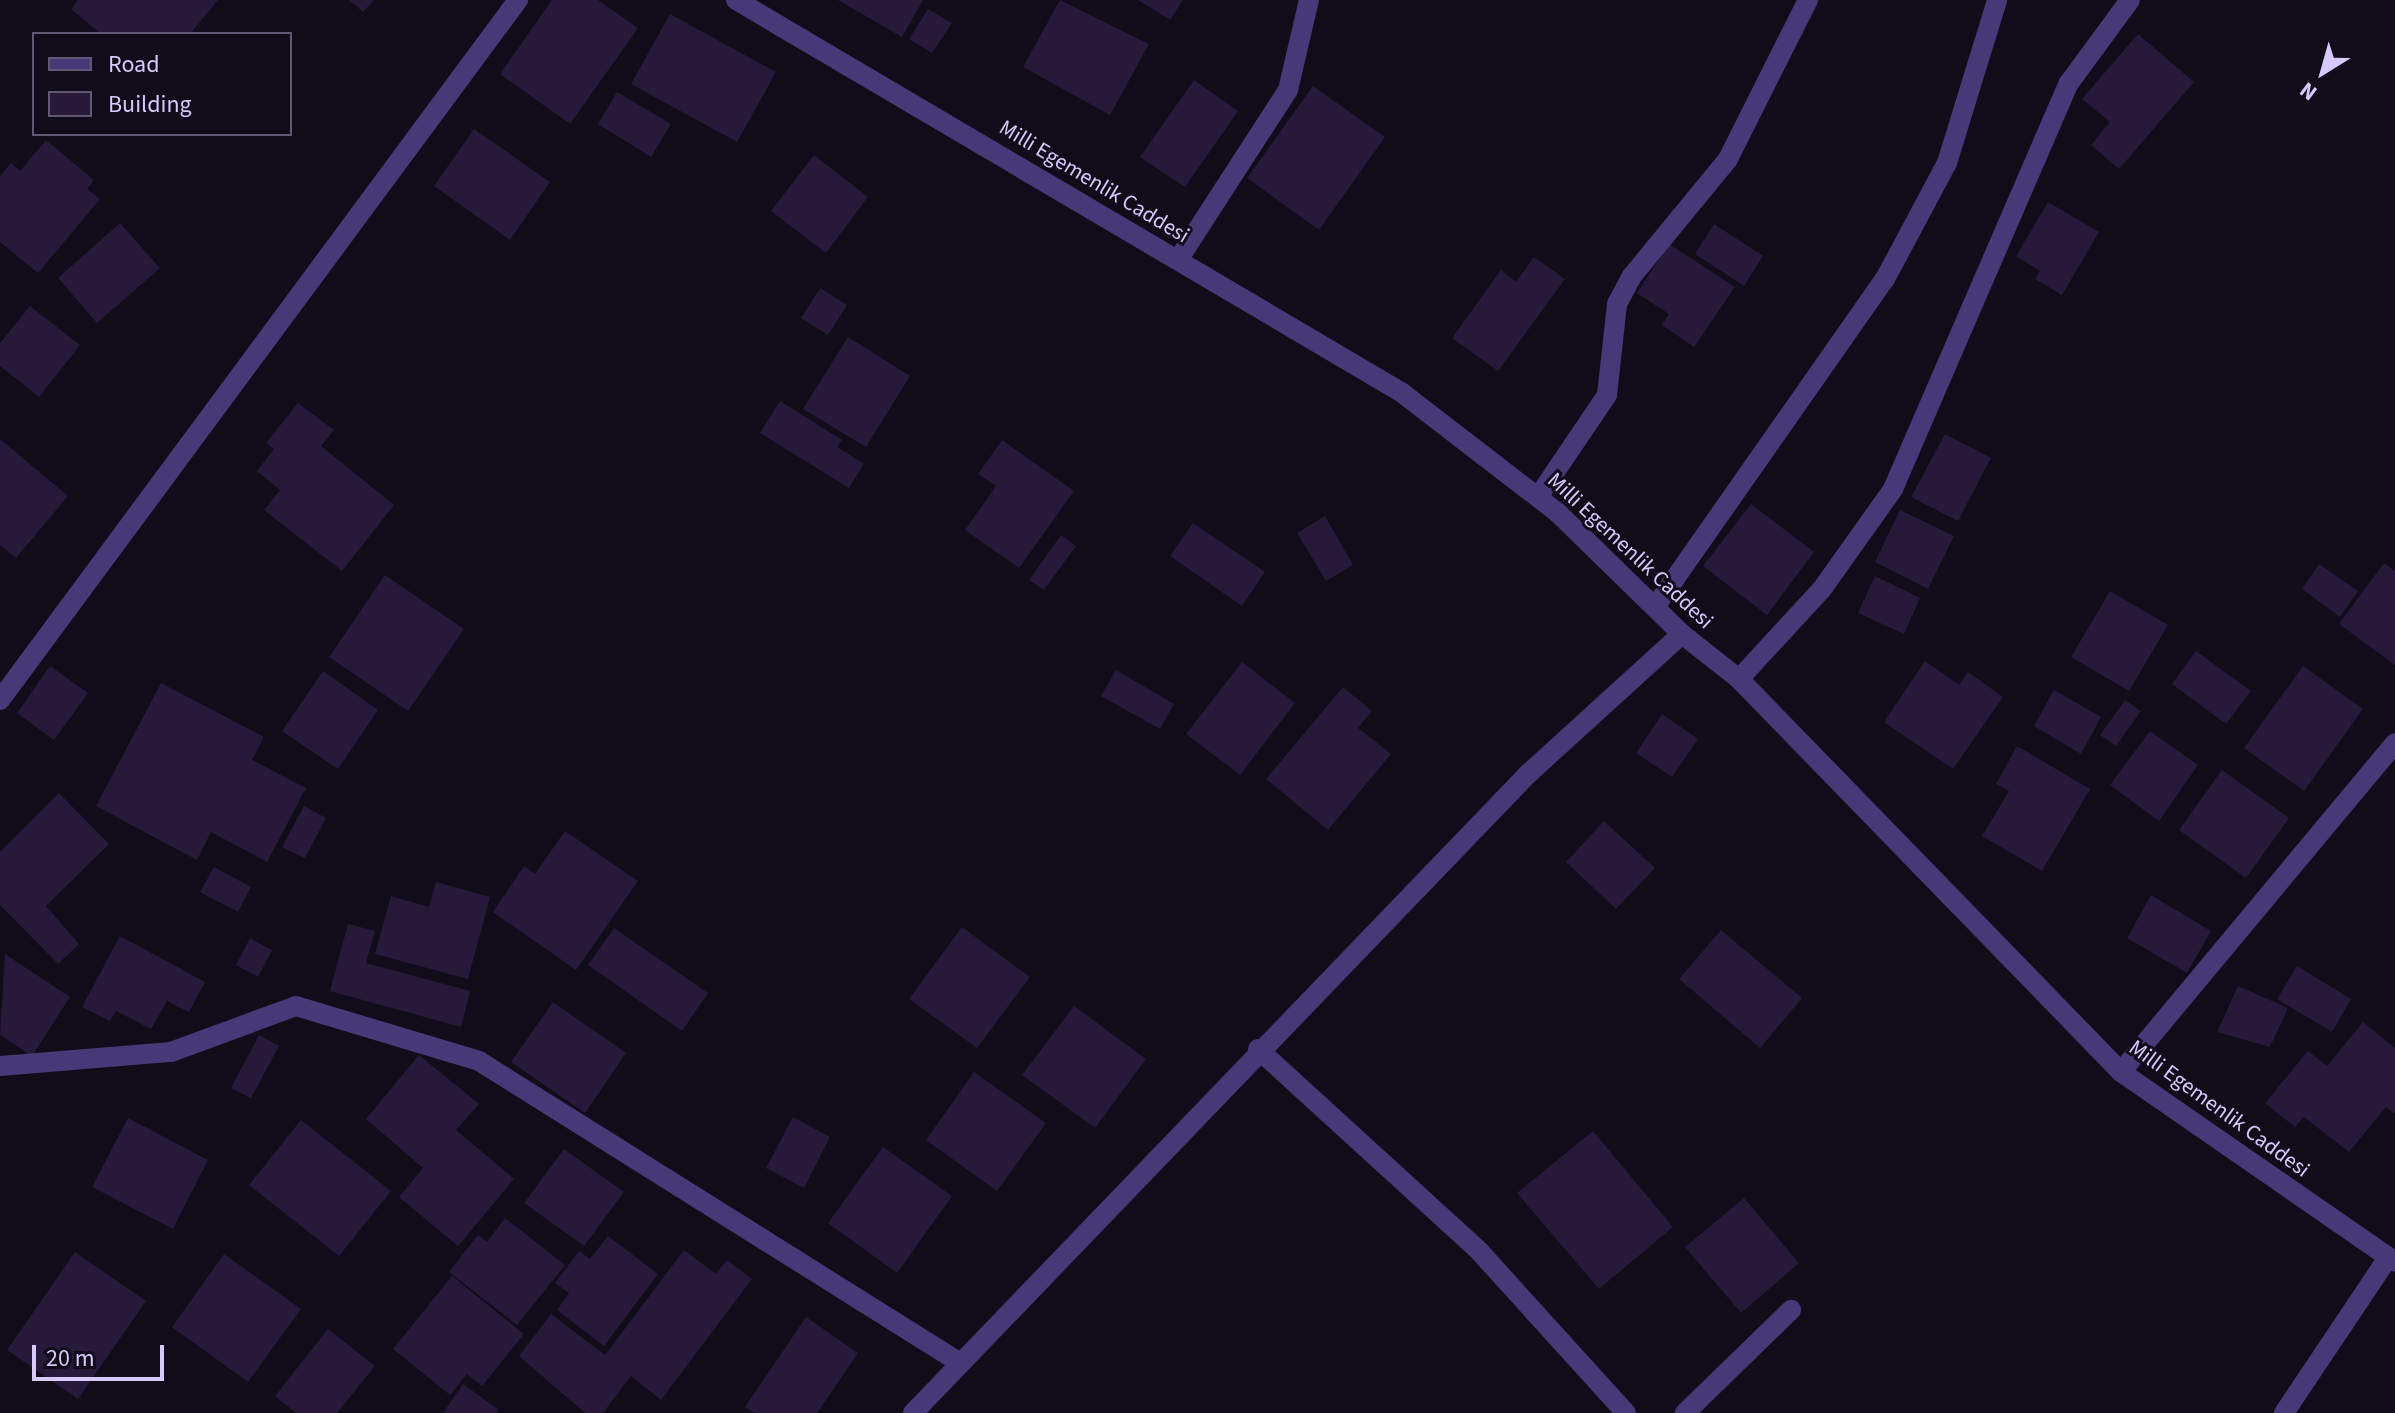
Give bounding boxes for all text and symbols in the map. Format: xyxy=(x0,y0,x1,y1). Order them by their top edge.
legend xyxy=(32,32,292,136)
north arrow xyxy=(2283,32,2363,112)
text: Road xyxy=(108,47,160,82)
text: N xyxy=(2293,74,2324,108)
text: Building xyxy=(108,87,192,122)
street label: Milli Egemenlik Caddesi xyxy=(994,115,1194,249)
street label: Milli Egemenlik Caddesi xyxy=(1542,467,1718,635)
street label: Milli Egemenlik Caddesi xyxy=(2124,1035,2314,1183)
scale bar xyxy=(36,1329,168,1379)
text: 20 m xyxy=(46,1341,95,1376)

